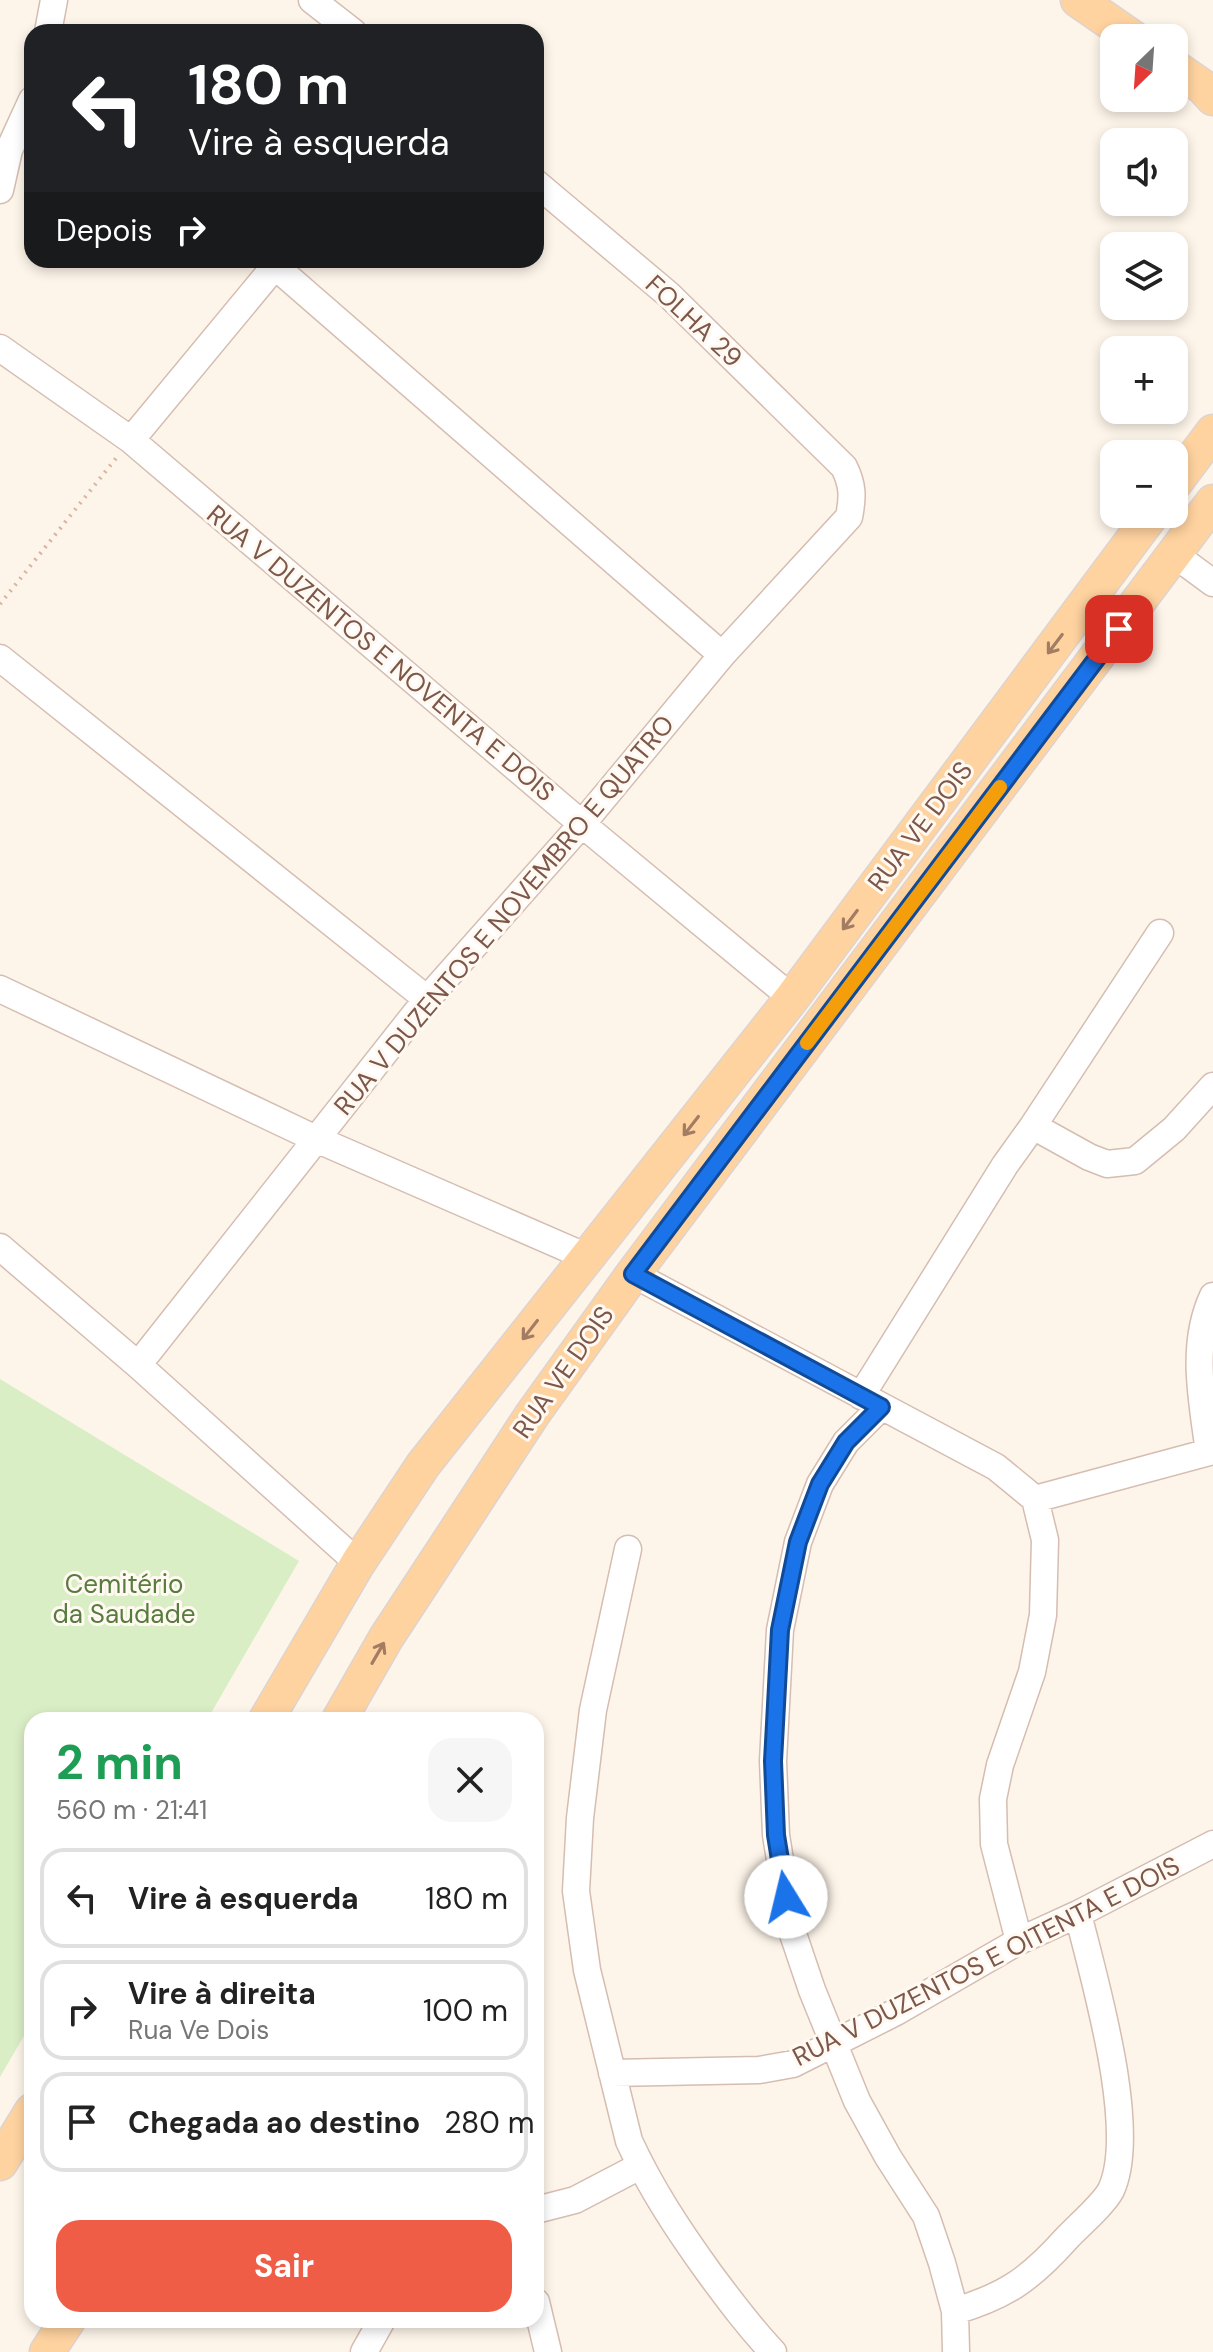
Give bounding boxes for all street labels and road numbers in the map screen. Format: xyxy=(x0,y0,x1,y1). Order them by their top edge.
street label: FOLHA 29 xyxy=(638,267,750,375)
street label: RUA V DUZENTOS E NOVENTA E DOIS xyxy=(200,497,562,809)
street label: RUA V DUZENTOS E NOVEMBRO E QUATRO xyxy=(326,708,682,1122)
street label: RUA VE DOIS xyxy=(860,754,980,898)
street label: RUA VE DOIS xyxy=(505,1299,621,1445)
street label: RUA V DUZENTOS E OITENTA E DOIS xyxy=(787,1848,1185,2074)

